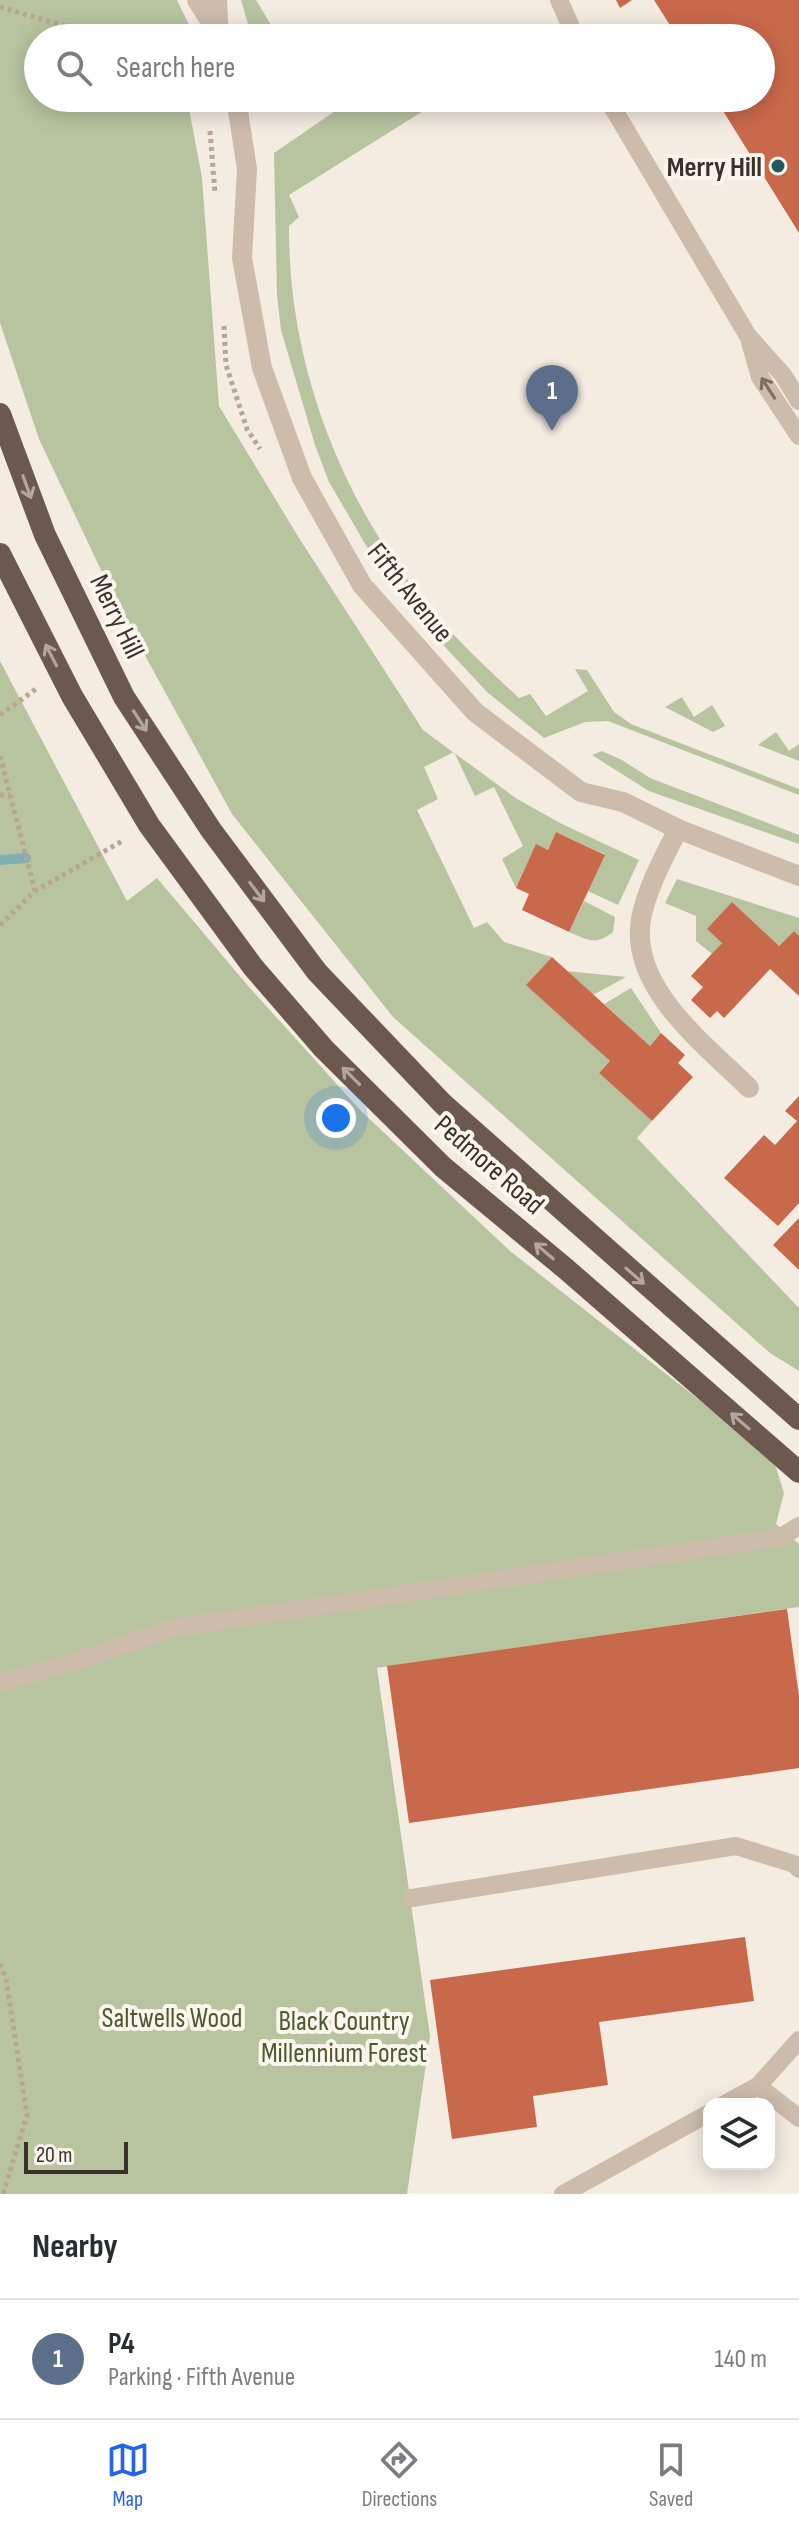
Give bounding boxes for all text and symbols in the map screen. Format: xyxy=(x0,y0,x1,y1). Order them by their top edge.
search box xyxy=(24,24,775,112)
icon: search xyxy=(52,46,96,90)
text: Search here xyxy=(116,50,235,86)
place label: Merry Hill xyxy=(667,151,762,184)
marker: Merry Hill xyxy=(769,157,787,175)
pin: 1 xyxy=(526,365,578,431)
one-way arrow xyxy=(760,378,776,400)
one-way arrow xyxy=(21,474,35,499)
street label: Fifth Avenue xyxy=(360,537,460,649)
street label: Merry Hill xyxy=(82,569,151,664)
one-way arrow xyxy=(43,644,58,668)
one-way arrow xyxy=(132,709,148,732)
one-way arrow xyxy=(249,881,266,903)
one-way arrow xyxy=(342,1067,361,1086)
your location xyxy=(316,1098,356,1138)
street label: Pedmore Road xyxy=(428,1109,551,1222)
one-way arrow xyxy=(533,1242,554,1260)
one-way arrow xyxy=(625,1267,645,1285)
one-way arrow xyxy=(731,1412,751,1430)
park label: Saltwells Wood xyxy=(102,2002,242,2035)
park label: Black Country Millennium Forest xyxy=(261,2005,427,2070)
map controls xyxy=(703,2098,775,2170)
button: layers xyxy=(703,2098,775,2170)
scale bar xyxy=(24,2138,128,2174)
text: 20 m xyxy=(36,2142,73,2169)
text: Nearby xyxy=(32,2226,118,2267)
text: P4 xyxy=(108,2326,135,2362)
text: 1 xyxy=(53,2344,63,2375)
text: 140 m xyxy=(715,2344,767,2375)
text: Parking · Fifth Avenue xyxy=(108,2362,295,2393)
tab: Map xyxy=(106,2438,150,2513)
tab: Directions xyxy=(362,2438,437,2513)
tab: Saved xyxy=(649,2438,693,2513)

